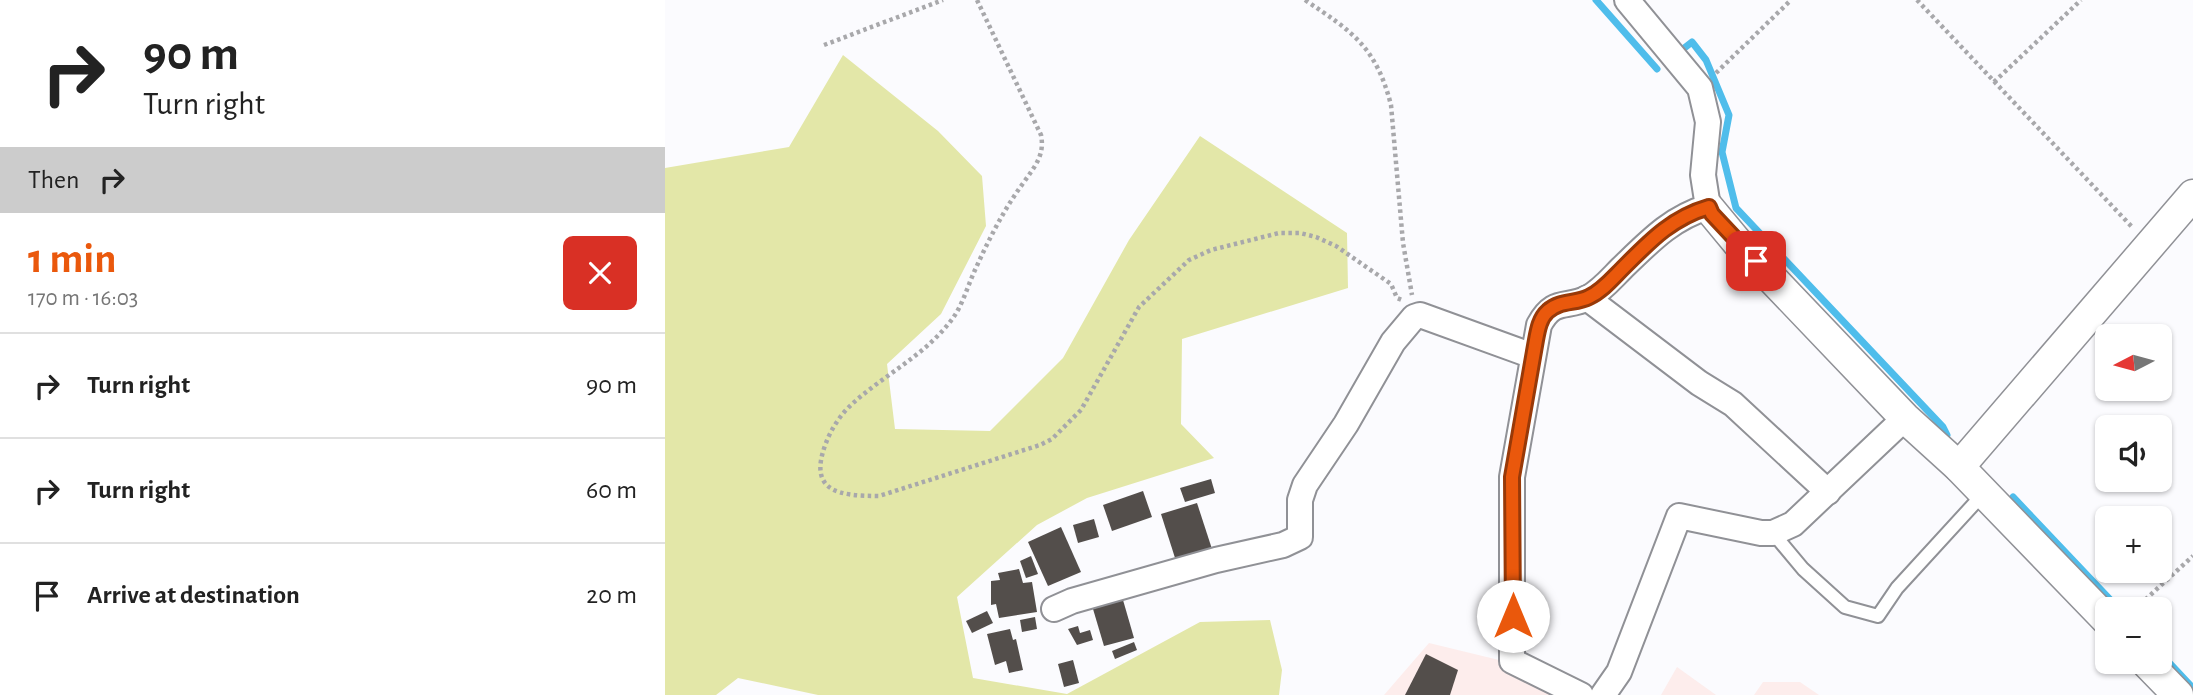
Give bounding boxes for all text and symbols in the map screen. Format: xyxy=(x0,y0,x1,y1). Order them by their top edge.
icon: right xyxy=(28,28,119,119)
text: 90 m xyxy=(143,30,239,79)
text: Turn right xyxy=(143,88,265,120)
icon: right xyxy=(93,161,131,199)
text: Then xyxy=(28,167,79,193)
pin xyxy=(1726,231,1786,291)
button: close xyxy=(563,236,637,310)
text: 1 min xyxy=(28,238,117,280)
icon: arrive xyxy=(1737,242,1775,280)
text: 170 m · 16:03 xyxy=(28,287,138,310)
north arrow xyxy=(2095,324,2172,401)
map controls xyxy=(2095,324,2172,674)
icon: right xyxy=(28,367,66,405)
text: Turn right xyxy=(87,372,190,398)
text: 90 m xyxy=(586,372,637,398)
button: sound xyxy=(2095,415,2172,492)
icon: right xyxy=(28,472,66,510)
text: Turn right xyxy=(87,477,190,503)
text: 60 m xyxy=(586,477,637,503)
button: + xyxy=(2095,506,2172,583)
icon: arrive xyxy=(28,577,66,615)
position arrow xyxy=(1476,579,1550,653)
text: Arrive at destination xyxy=(87,582,300,608)
text: 20 m xyxy=(586,582,637,608)
button: − xyxy=(2095,597,2172,674)

